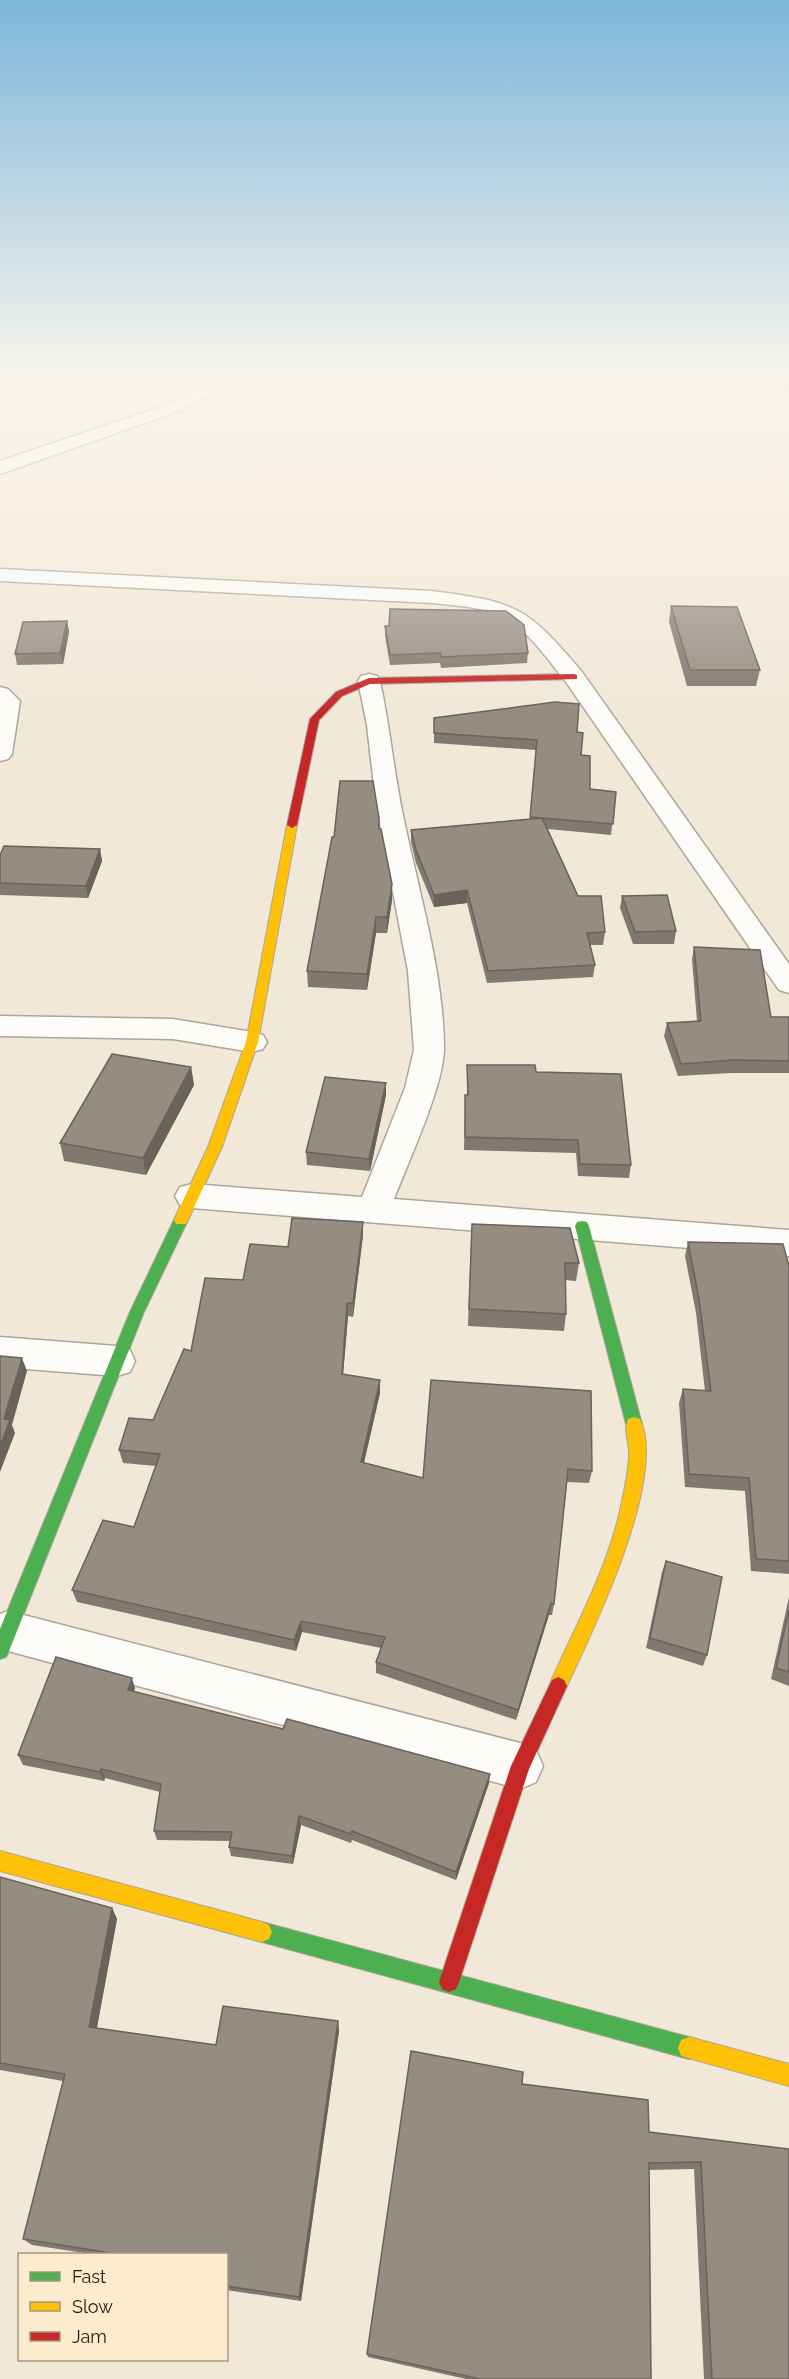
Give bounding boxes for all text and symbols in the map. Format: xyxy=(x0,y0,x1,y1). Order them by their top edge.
legend xyxy=(18,2253,228,2361)
text: Fast xyxy=(72,2266,106,2287)
text: Slow xyxy=(72,2296,113,2317)
text: Jam xyxy=(72,2326,107,2347)

